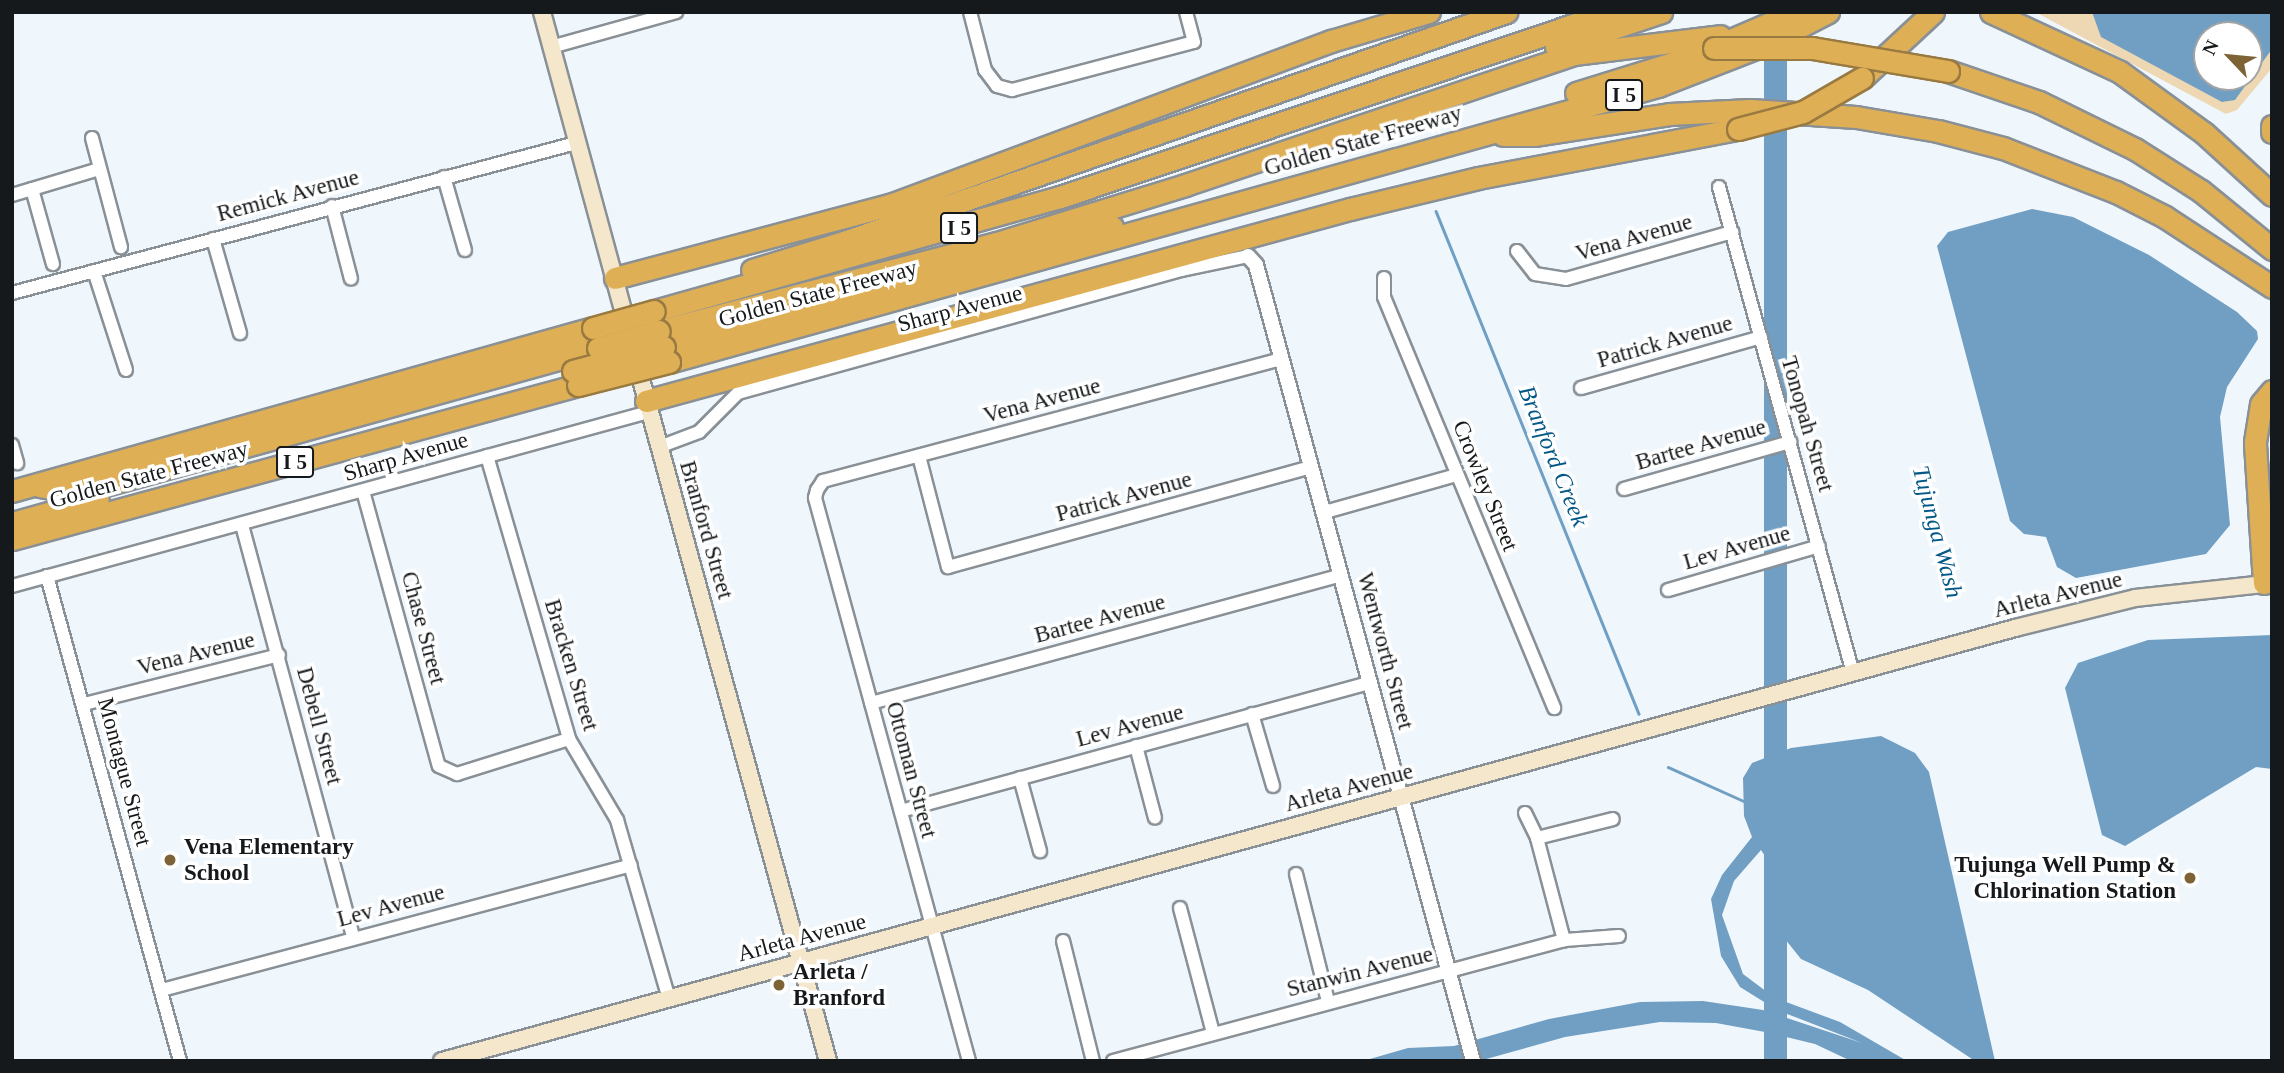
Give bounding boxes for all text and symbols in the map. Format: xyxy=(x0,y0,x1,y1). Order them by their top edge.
north arrow xyxy=(2193,21,2263,91)
text: N xyxy=(2198,37,2223,58)
road number: I 5 xyxy=(1605,78,1643,112)
street label: Golden State Freeway xyxy=(1261,100,1465,182)
street label: Remick Avenue xyxy=(213,164,363,228)
street label: Vena Avenue xyxy=(1572,208,1696,268)
road number: I 5 xyxy=(940,210,978,246)
street label: Golden State Freeway xyxy=(716,254,920,334)
street label: Sharp Avenue xyxy=(894,279,1026,339)
street label: Patrick Avenue xyxy=(1594,309,1736,375)
street label: Tonopah Street xyxy=(1775,353,1839,495)
street label: Vena Avenue xyxy=(980,372,1104,430)
water label: Branford Creek xyxy=(1512,381,1594,531)
street label: Bartee Avenue xyxy=(1632,413,1770,477)
street label: Crowley Street xyxy=(1446,417,1524,555)
street label: Sharp Avenue xyxy=(340,426,472,488)
street label: Golden State Freeway xyxy=(47,435,251,515)
road number: I 5 xyxy=(276,444,314,480)
street label: Branford Street xyxy=(673,458,739,602)
water label: Tujunga Wash xyxy=(1906,463,1968,601)
street label: Patrick Avenue xyxy=(1052,465,1196,529)
street label: Lev Avenue xyxy=(1680,519,1794,577)
street label: Arleta Avenue xyxy=(1990,566,2126,624)
street label: Chase Street xyxy=(395,569,451,687)
street label: Wentworth Street xyxy=(1351,570,1419,732)
street label: Bartee Avenue xyxy=(1031,588,1169,650)
street label: Bracken Street xyxy=(538,596,604,734)
street label: Vena Avenue xyxy=(134,626,258,682)
street label: Debell Street xyxy=(290,664,348,788)
street label: Montague Street xyxy=(91,695,157,849)
street label: Lev Avenue xyxy=(1073,698,1187,754)
street label: Ottoman Street xyxy=(880,699,942,841)
street label: Arleta Avenue xyxy=(1281,757,1417,819)
place label: Vena Elementary School xyxy=(184,833,354,887)
place label: Tujunga Well Pump & Chlorination Station xyxy=(1954,851,2176,905)
marker: Vena Elementary School xyxy=(162,852,178,868)
marker: Tujunga Well Pump & Chlorination Station xyxy=(2182,870,2198,886)
street label: Lev Avenue xyxy=(334,878,448,934)
street label: Arleta Avenue xyxy=(734,907,870,969)
street label: Stanwin Avenue xyxy=(1283,940,1437,1004)
place label: Arleta / Branford xyxy=(793,958,885,1012)
marker: Arleta / Branford xyxy=(771,977,787,993)

